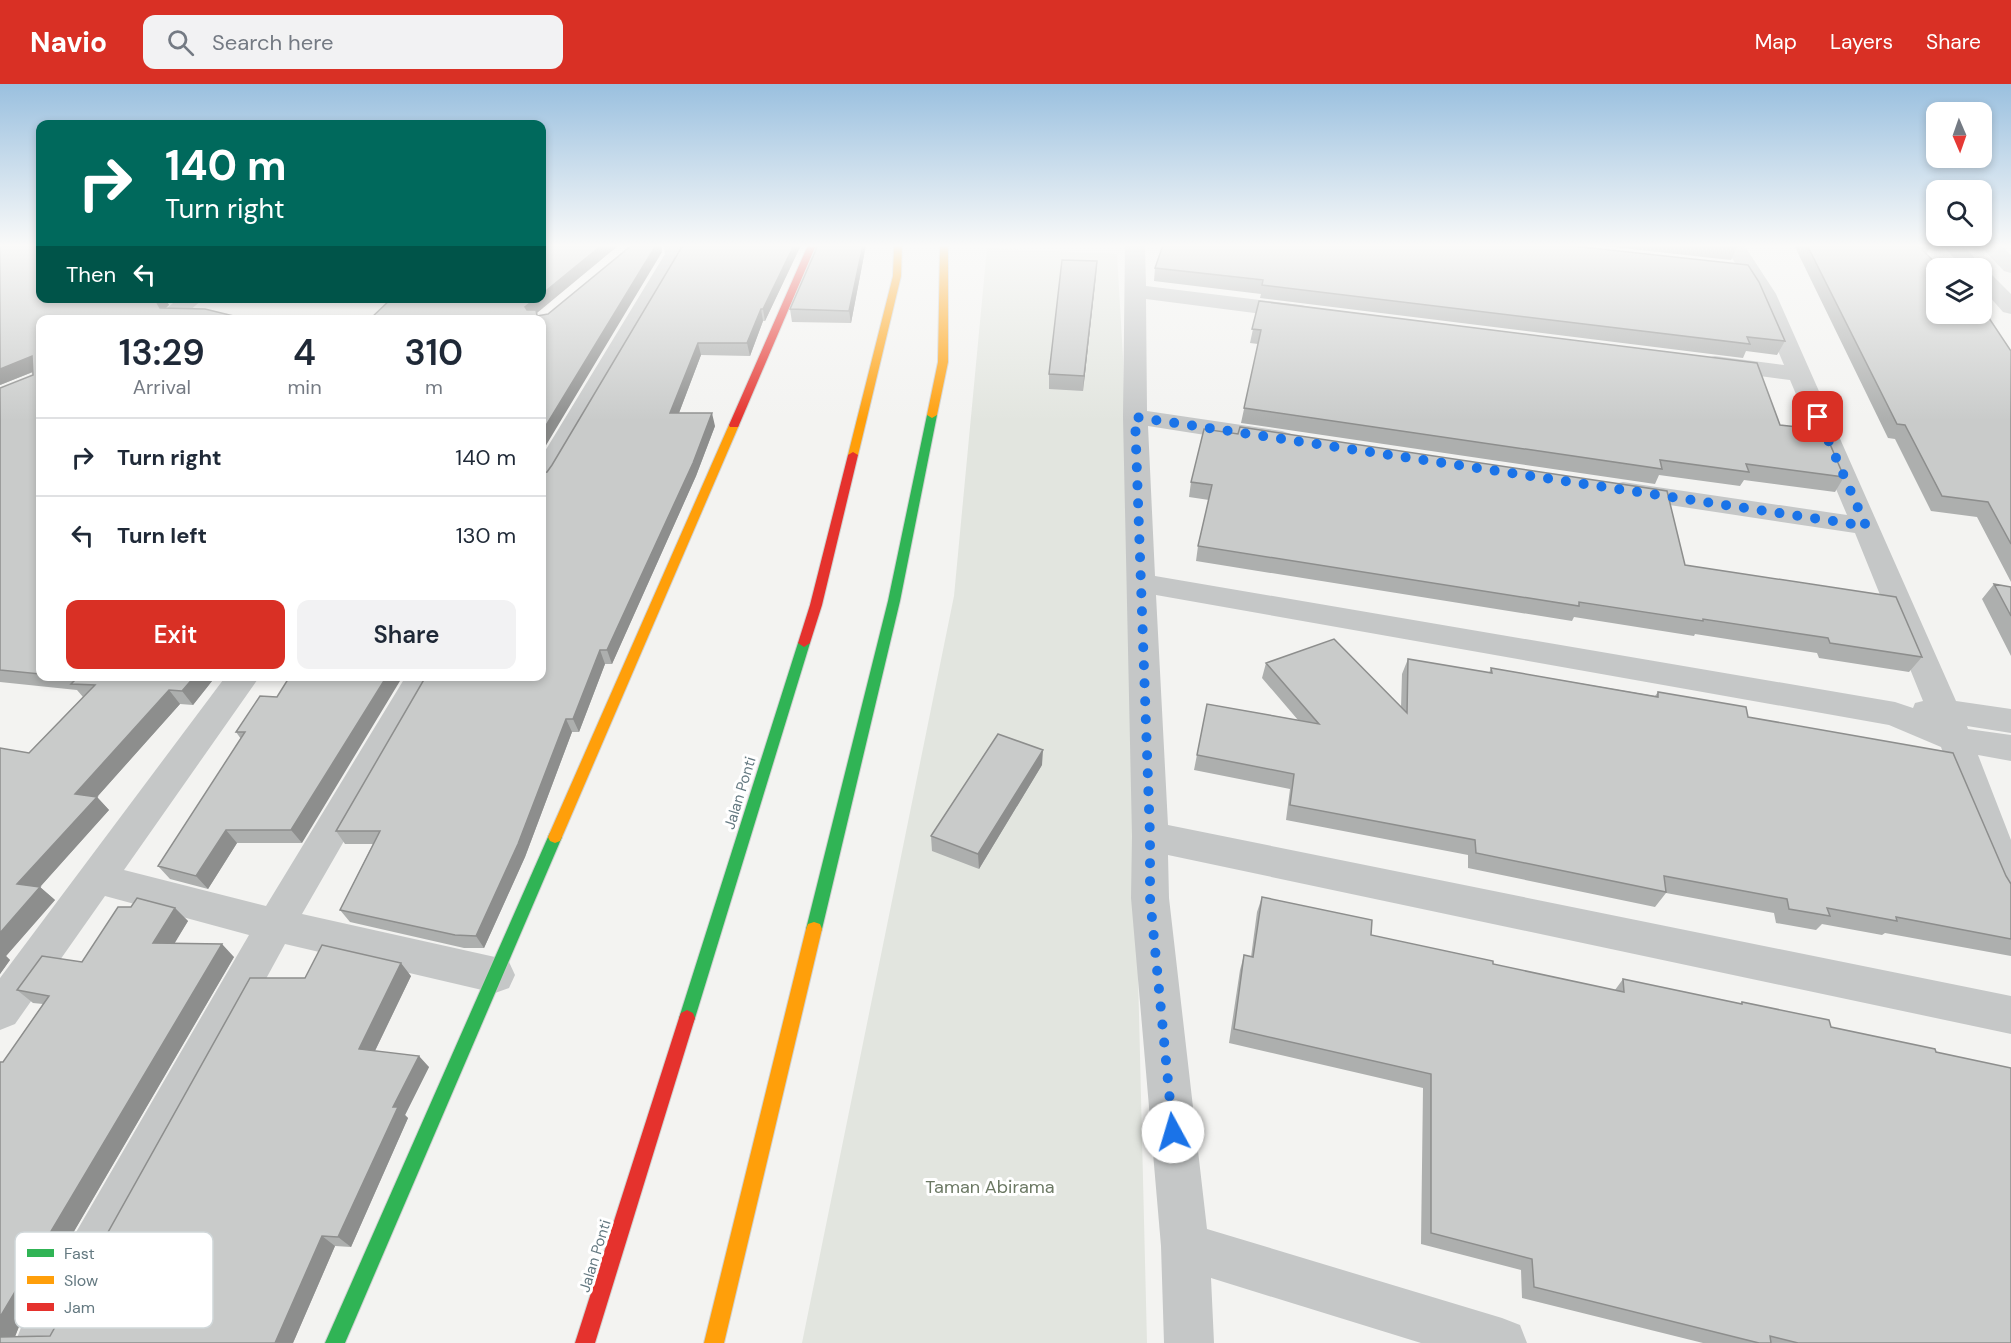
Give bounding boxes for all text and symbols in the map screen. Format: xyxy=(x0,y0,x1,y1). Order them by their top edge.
search box xyxy=(143,15,563,69)
text: Navio xyxy=(30,24,107,61)
icon: search xyxy=(164,26,197,59)
text: Search here xyxy=(212,28,333,57)
text: Map xyxy=(1755,28,1797,56)
text: Layers xyxy=(1830,28,1893,56)
text: Share xyxy=(1926,28,1981,56)
north arrow xyxy=(1926,102,1992,168)
map controls xyxy=(1926,102,1992,324)
text: 140 m xyxy=(165,138,287,193)
icon: right xyxy=(66,144,144,222)
button: search xyxy=(1926,180,1992,246)
text: Turn right xyxy=(165,191,285,226)
icon: left xyxy=(128,258,161,291)
button: layers xyxy=(1926,258,1992,324)
text: Then xyxy=(66,260,116,289)
text: 13:29 xyxy=(119,329,205,376)
text: 4 xyxy=(293,329,316,376)
text: 310 xyxy=(404,329,463,376)
text: Arrival xyxy=(133,374,191,400)
text: min xyxy=(288,374,322,400)
text: m xyxy=(425,374,443,400)
pin xyxy=(1792,391,1843,442)
icon: arrive xyxy=(1801,400,1834,433)
icon: right xyxy=(66,441,99,474)
text: Turn right xyxy=(117,443,222,472)
text: 140 m xyxy=(455,443,516,472)
icon: left xyxy=(66,519,99,552)
text: Turn left xyxy=(117,521,207,550)
text: 130 m xyxy=(456,521,516,550)
button: Exit xyxy=(66,600,285,669)
button: Share xyxy=(297,600,516,669)
street label: Jalan Ponti xyxy=(719,754,761,832)
position arrow xyxy=(1141,1100,1205,1164)
park label: Taman Abirama xyxy=(925,1175,1055,1199)
street label: Jalan Ponti xyxy=(574,1217,616,1295)
legend xyxy=(15,1232,213,1328)
text: Fast xyxy=(64,1243,95,1264)
text: Slow xyxy=(64,1270,98,1291)
text: Jam xyxy=(64,1297,95,1318)

